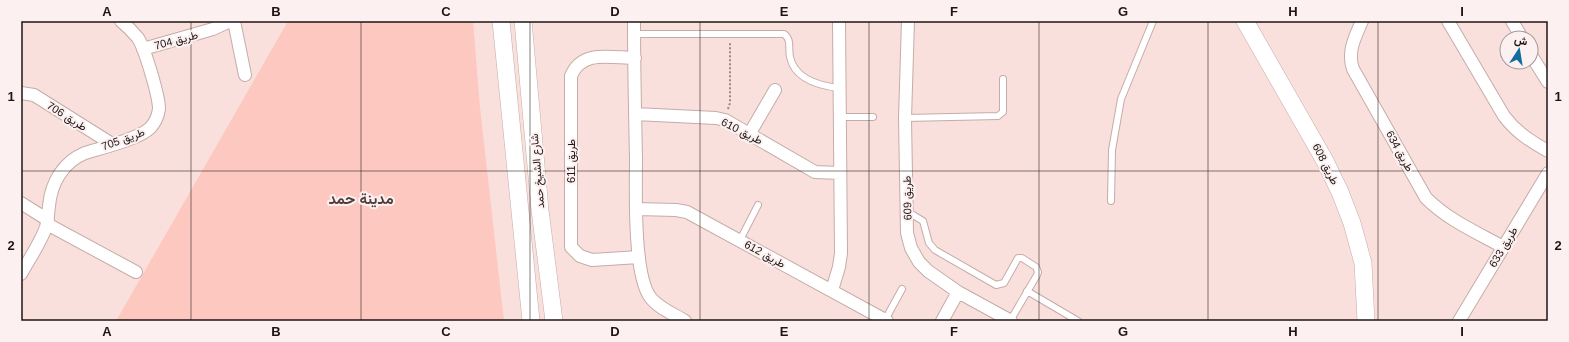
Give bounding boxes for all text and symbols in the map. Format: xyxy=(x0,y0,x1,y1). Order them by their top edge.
text: A xyxy=(102,4,112,19)
text: B xyxy=(271,4,281,19)
text: C xyxy=(441,4,451,19)
text: D xyxy=(610,4,620,19)
text: E xyxy=(780,4,789,19)
text: F xyxy=(950,4,958,19)
text: G xyxy=(1118,4,1128,19)
text: H xyxy=(1288,4,1298,19)
text: I xyxy=(1460,4,1464,19)
street label: طريق 704 xyxy=(153,28,199,53)
north arrow xyxy=(1499,30,1539,70)
text: ش xyxy=(1513,33,1529,48)
text: 1 xyxy=(7,89,15,104)
text: 1 xyxy=(1554,89,1562,104)
street label: طريق 706 xyxy=(44,99,89,134)
street label: طريق 610 xyxy=(719,115,765,147)
street label: طريق 705 xyxy=(100,126,146,153)
street label: طريق 634 xyxy=(1383,129,1416,174)
street label: شارع الشيخ حمد xyxy=(528,133,548,209)
street label: طريق 611 xyxy=(565,139,578,183)
street label: طريق 608 xyxy=(1310,141,1342,187)
street label: طريق 609 xyxy=(901,176,914,220)
district label: مدينة حمد xyxy=(328,190,394,208)
street label: طريق 633 xyxy=(1486,225,1521,270)
text: 2 xyxy=(7,238,15,253)
street label: طريق 612 xyxy=(742,238,787,271)
text: 2 xyxy=(1554,238,1562,253)
text: A xyxy=(102,324,112,339)
text: B xyxy=(271,324,281,339)
text: C xyxy=(441,324,451,339)
text: D xyxy=(610,324,620,339)
text: E xyxy=(780,324,789,339)
text: F xyxy=(950,324,958,339)
text: G xyxy=(1118,324,1128,339)
text: H xyxy=(1288,324,1298,339)
text: I xyxy=(1460,324,1464,339)

